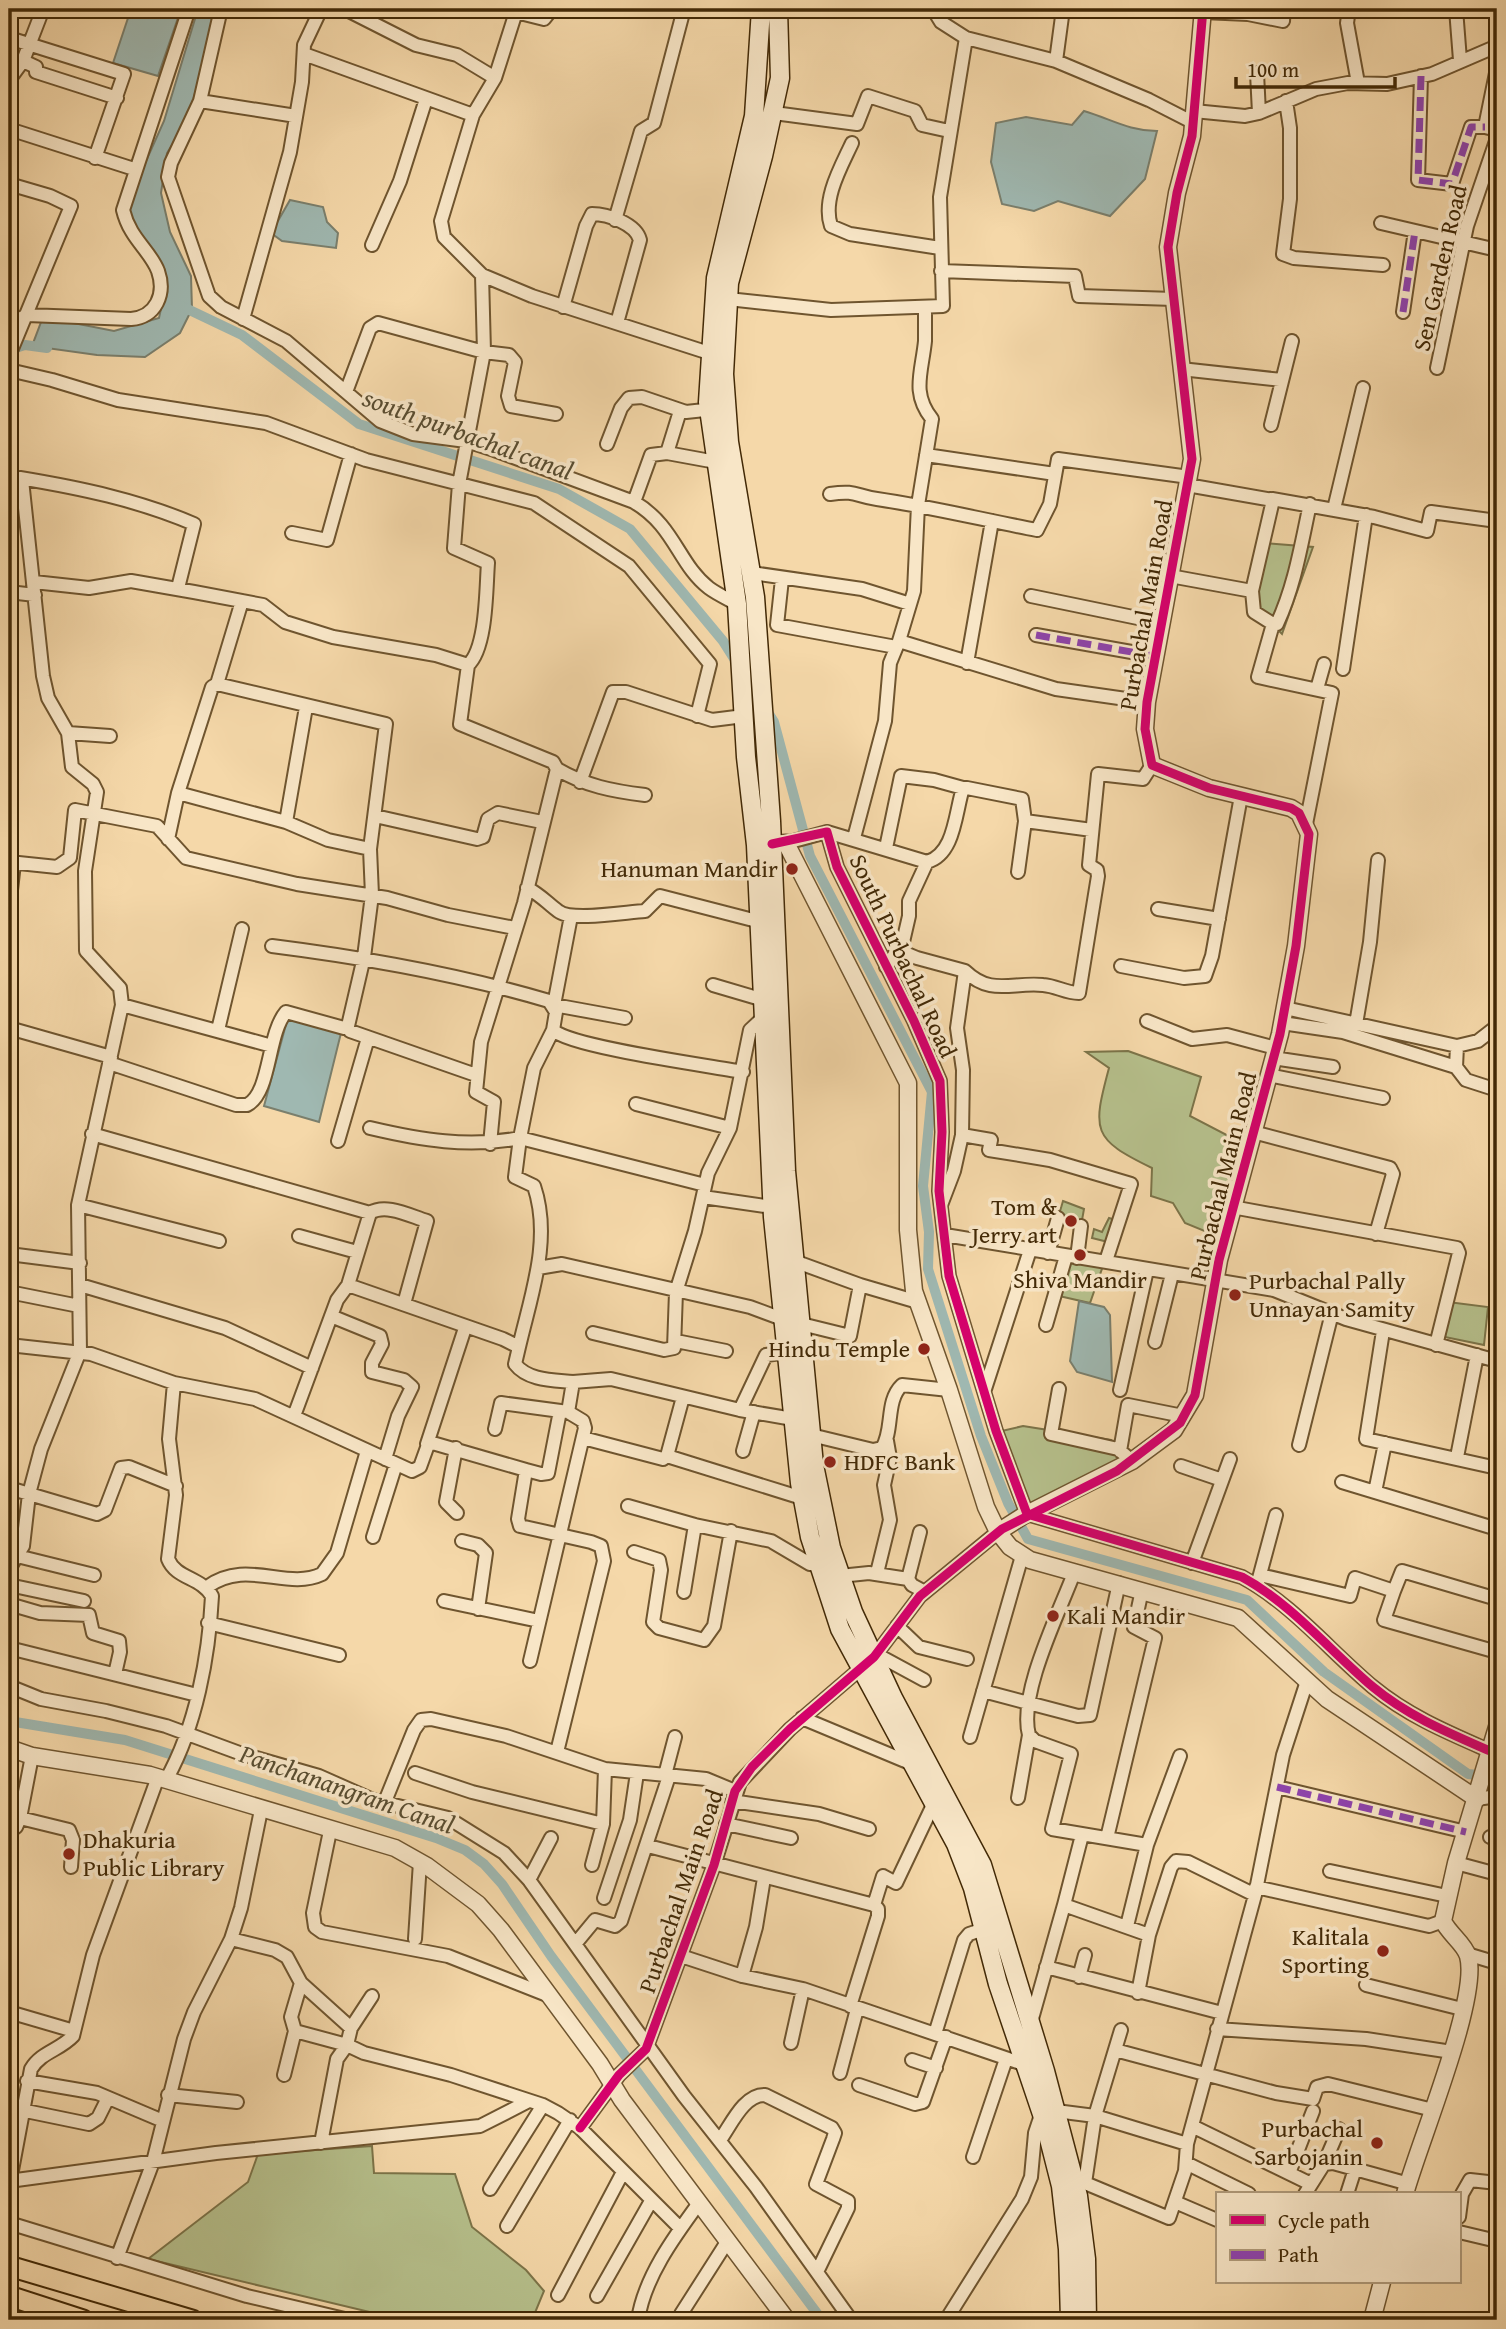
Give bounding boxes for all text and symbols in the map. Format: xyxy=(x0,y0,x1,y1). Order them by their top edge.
scale bar xyxy=(1236,46,1396,90)
text: 100 m xyxy=(1247,54,1299,85)
street label: Sen Garden Road xyxy=(1403,181,1476,355)
water label: south purbachal canal xyxy=(357,377,579,490)
street label: Purbachal Main Road xyxy=(1110,497,1181,713)
street label: South Purbachal Road xyxy=(841,848,966,1064)
place label: Hanuman Mandir xyxy=(601,851,778,886)
marker: Hanuman Mandir xyxy=(784,861,800,877)
street label: Purbachal Main Road xyxy=(1180,1068,1265,1284)
place label: Tom & Jerry art xyxy=(968,1189,1058,1252)
marker: Tom & Jerry art xyxy=(1063,1213,1079,1229)
marker: Shiva Mandir xyxy=(1072,1247,1088,1263)
place label: Shiva Mandir xyxy=(1013,1262,1147,1297)
place label: Purbachal Pally Unnayan Samity xyxy=(1249,1263,1415,1326)
marker: Purbachal Pally Unnayan Samity xyxy=(1227,1287,1243,1303)
place label: Hindu Temple xyxy=(768,1331,910,1366)
marker: Hindu Temple xyxy=(916,1341,932,1357)
place label: HDFC Bank xyxy=(844,1444,956,1479)
marker: HDFC Bank xyxy=(822,1454,838,1470)
place label: Kali Mandir xyxy=(1067,1598,1185,1633)
marker: Kali Mandir xyxy=(1045,1608,1061,1624)
water label: Panchanangram Canal xyxy=(234,1733,460,1844)
street label: Purbachal Main Road xyxy=(629,1784,732,1997)
place label: Dhakuria Public Library xyxy=(83,1822,224,1885)
marker: Dhakuria Public Library xyxy=(61,1846,77,1862)
place label: Kalitala Sporting xyxy=(1282,1919,1370,1982)
marker: Kalitala Sporting xyxy=(1375,1943,1391,1959)
place label: Purbachal Sarbojanin xyxy=(1254,2111,1364,2174)
marker: Purbachal Sarbojanin xyxy=(1369,2135,1385,2151)
legend xyxy=(1216,2192,1460,2284)
text: Cycle path xyxy=(1278,2205,1370,2236)
text: Path xyxy=(1278,2239,1319,2270)

